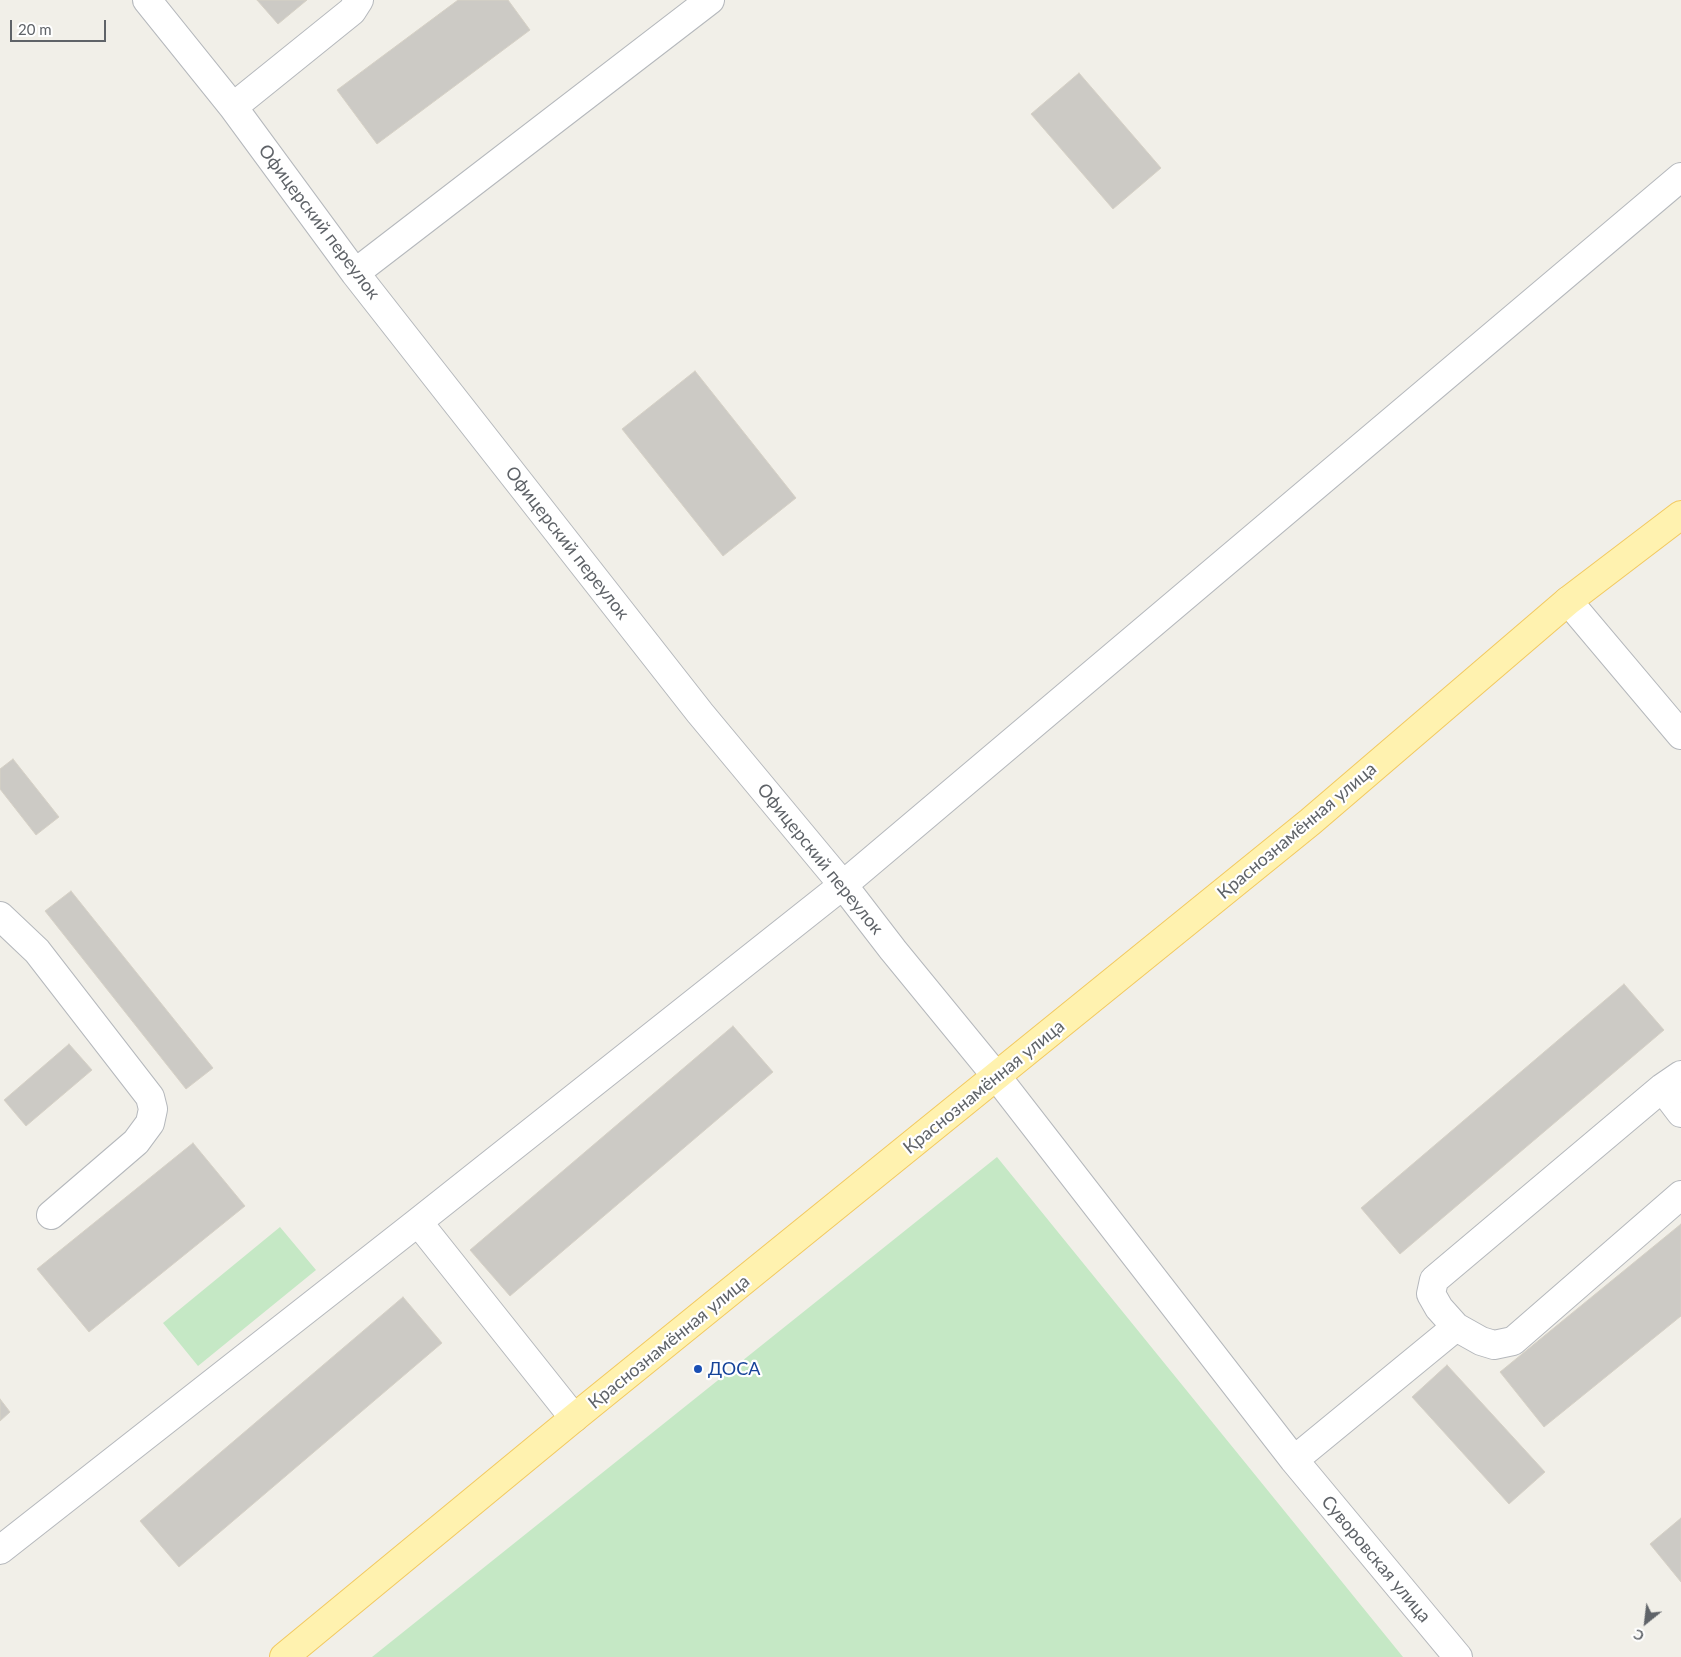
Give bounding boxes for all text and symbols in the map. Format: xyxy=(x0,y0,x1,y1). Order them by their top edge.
scale bar xyxy=(12,10,109,42)
text: 20 m xyxy=(18,20,52,38)
street label: Офицерский переулок xyxy=(254,140,384,304)
street label: Офицерский переулок xyxy=(501,462,633,624)
street label: Краснознамённая улица xyxy=(1213,758,1381,904)
street label: Офицерский переулок xyxy=(752,779,888,939)
street label: Краснознамённая улица xyxy=(899,1015,1069,1159)
street label: Краснознамённая улица xyxy=(584,1270,754,1414)
place label: ДОСА xyxy=(708,1358,760,1380)
marker: ДОСА xyxy=(692,1363,704,1375)
street label: Суворовская улица xyxy=(1317,1491,1435,1627)
north arrow xyxy=(1621,1597,1671,1647)
text: С xyxy=(1630,1626,1647,1645)

